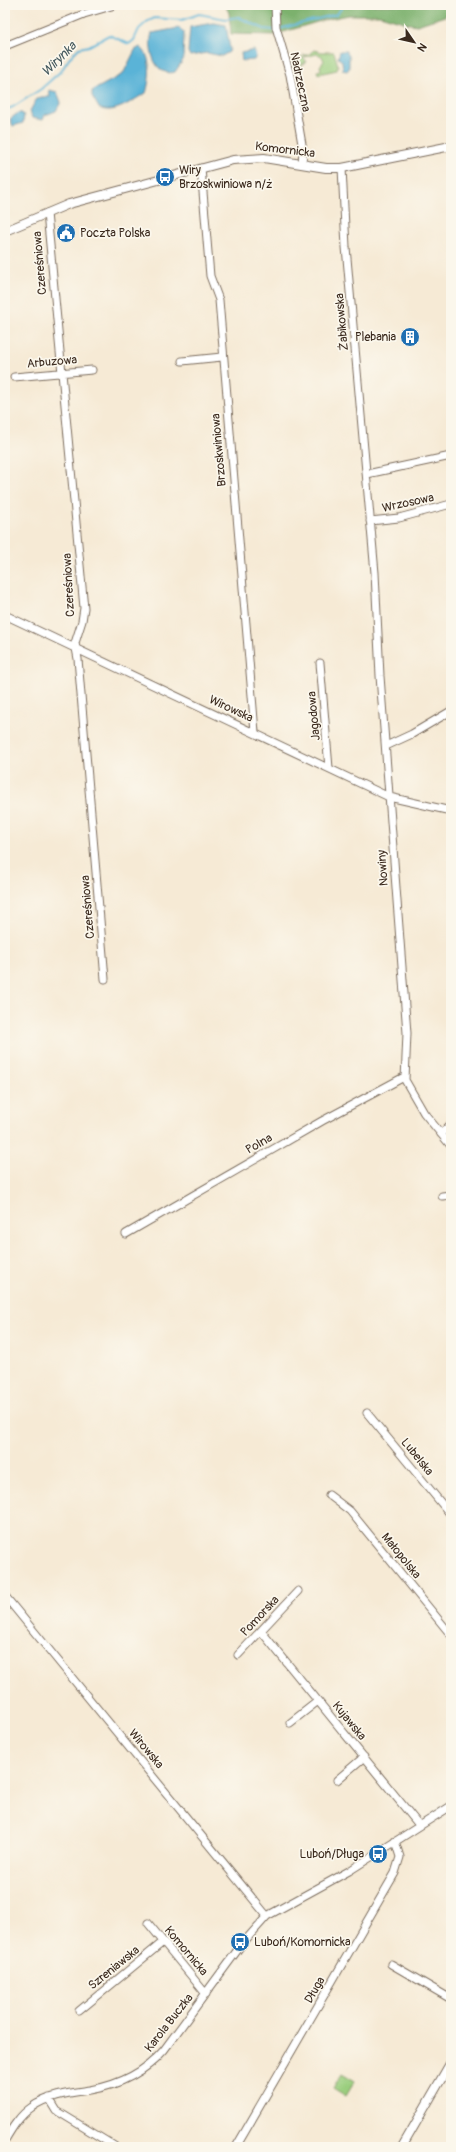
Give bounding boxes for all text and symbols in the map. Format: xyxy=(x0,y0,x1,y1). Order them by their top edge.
north arrow xyxy=(394,22,434,62)
water label: Wirynka xyxy=(38,38,80,80)
text: N xyxy=(414,41,429,54)
street label: Nadrzeczna xyxy=(286,51,314,114)
street label: Komornicka xyxy=(254,139,316,161)
place label: Wiry Brzoskwiniowa n/ż xyxy=(179,163,272,192)
bus stop icon: Wiry Brzoskwiniowa n/ż xyxy=(154,166,176,188)
public building icon: Poczta Polska xyxy=(55,222,77,244)
place label: Poczta Polska xyxy=(80,226,151,241)
street label: Czereśniowa xyxy=(30,230,50,295)
street label: Żabikowska xyxy=(331,292,352,351)
building icon: Plebania xyxy=(399,326,421,348)
place label: Plebania xyxy=(355,330,396,345)
street label: Arbuzowa xyxy=(26,352,78,372)
street label: Brzoskwiniowa xyxy=(208,412,230,487)
street label: Wrzosowa xyxy=(381,490,436,516)
street label: Czereśniowa xyxy=(60,552,78,617)
street label: Jagodowa xyxy=(304,690,324,741)
street label: Wirowska xyxy=(207,692,256,726)
street label: Nowiny xyxy=(374,849,392,887)
street label: Czereśniowa xyxy=(78,874,98,939)
street label: Polna xyxy=(243,1130,275,1158)
street label: Lubelska xyxy=(398,1435,437,1479)
street label: Małopolska xyxy=(378,1530,424,1582)
street label: Pomorska xyxy=(237,1592,283,1639)
street label: Kujawska xyxy=(329,1699,369,1744)
street label: Wirowska xyxy=(125,1726,167,1772)
bus stop icon: Luboń/Długa xyxy=(367,1843,389,1865)
place label: Luboń/Długa xyxy=(299,1847,364,1862)
street label: Komornicka xyxy=(161,1923,211,1979)
bus stop icon: Luboń/Komornicka xyxy=(229,1931,251,1953)
place label: Luboń/Komornicka xyxy=(254,1935,351,1950)
street label: Szreniawska xyxy=(85,1943,143,1993)
street label: Długa xyxy=(301,1974,329,2006)
street label: Karola Buczka xyxy=(142,1990,197,2055)

